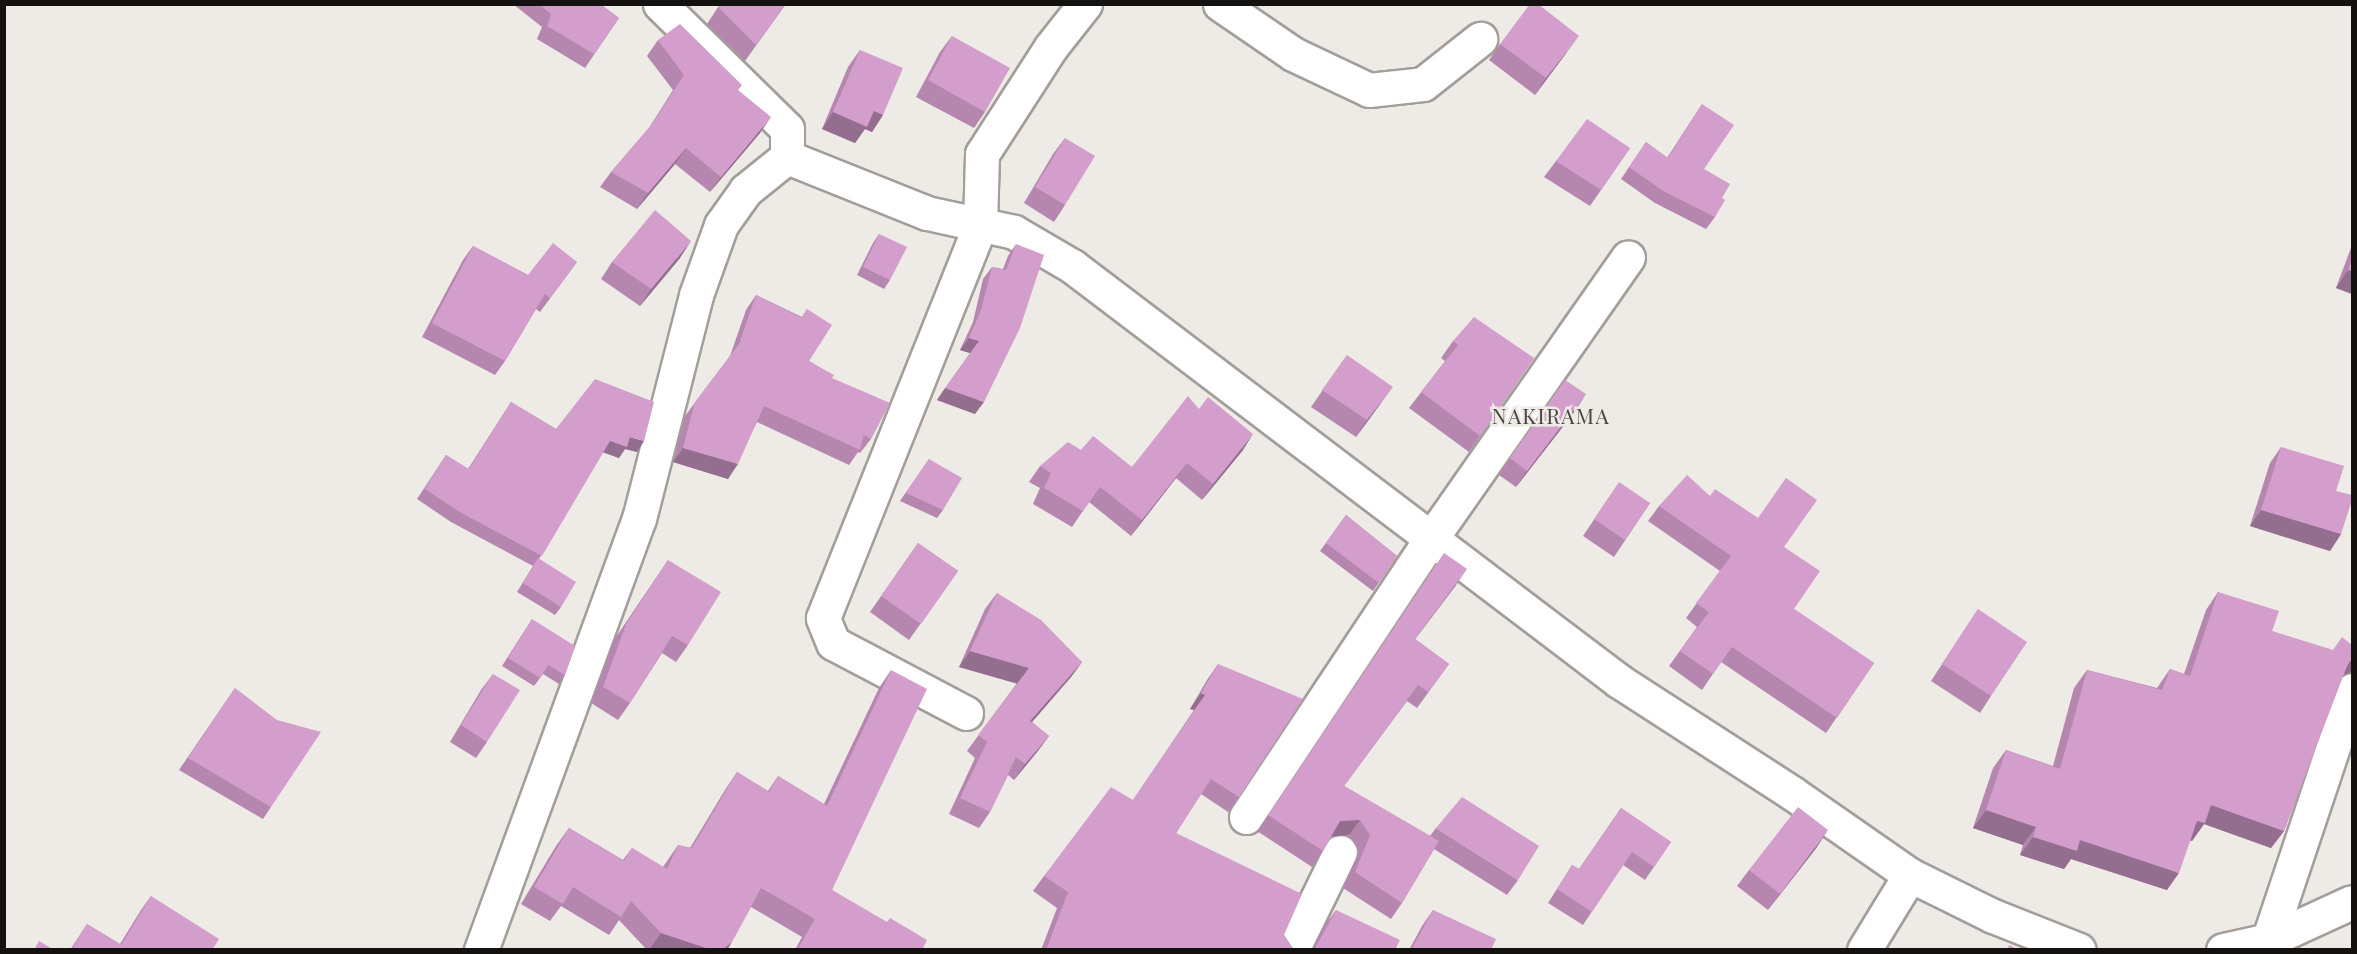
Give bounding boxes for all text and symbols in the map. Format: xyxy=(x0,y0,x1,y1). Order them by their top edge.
district label: NAKIRAMA xyxy=(1492,402,1610,428)

